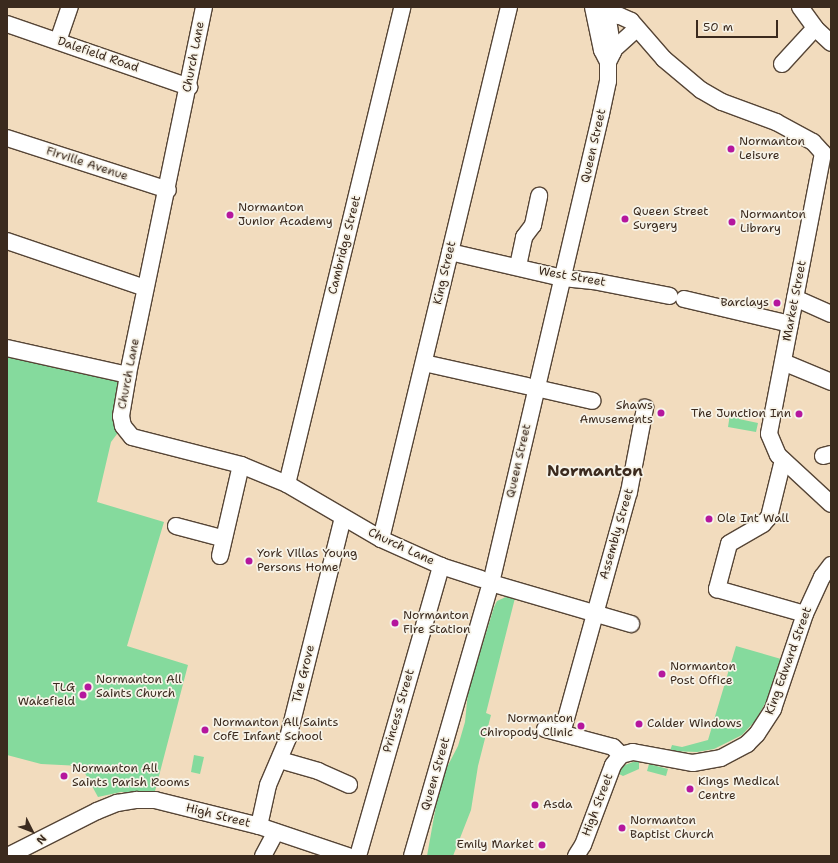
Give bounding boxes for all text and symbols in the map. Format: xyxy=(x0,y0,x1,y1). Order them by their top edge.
scale bar xyxy=(698,12,780,38)
text: 50 m xyxy=(703,19,733,35)
street label: Church Lane xyxy=(180,20,208,94)
street label: Dalefield Road xyxy=(55,34,141,76)
street label: Queen Street xyxy=(578,108,610,184)
place label: Normanton Leisure xyxy=(739,135,805,163)
street label: Firville Avenue xyxy=(44,144,130,184)
marker: Normanton Leisure xyxy=(726,144,736,154)
street label: Cambridge Street xyxy=(326,194,364,296)
place label: Normanton Junior Academy xyxy=(238,201,333,229)
place label: Queen Street Surgery xyxy=(633,205,709,233)
place label: Normanton Library xyxy=(740,208,806,236)
marker: Normanton Junior Academy xyxy=(225,210,235,220)
marker: Queen Street Surgery xyxy=(620,214,630,224)
marker: Normanton Library xyxy=(727,217,737,227)
street label: King Street xyxy=(431,240,459,306)
street label: Market Street xyxy=(780,259,810,343)
street label: West Street xyxy=(537,264,607,290)
place label: Barclays xyxy=(720,296,769,310)
marker: Barclays xyxy=(772,298,782,308)
street label: Church Lane xyxy=(115,337,143,411)
place label: Shaws Amusements xyxy=(580,399,653,427)
place label: The Junction Inn xyxy=(691,407,791,421)
marker: Shaws Amusements xyxy=(656,408,666,418)
marker: The Junction Inn xyxy=(794,409,804,419)
street label: Queen Street xyxy=(503,423,535,499)
district label: Normanton xyxy=(547,461,643,481)
street label: Assembly Street xyxy=(597,487,637,581)
place label: Ole Int Wall xyxy=(717,512,789,526)
marker: Ole Int Wall xyxy=(704,514,714,524)
street label: Church Lane xyxy=(365,525,437,569)
place label: York Villas Young Persons Home xyxy=(257,547,357,575)
marker: York Villas Young Persons Home xyxy=(244,556,254,566)
street label: King Edward Street xyxy=(763,605,815,717)
place label: Normanton Fire Station xyxy=(403,609,470,637)
marker: Normanton Fire Station xyxy=(390,618,400,628)
street label: The Grove xyxy=(290,643,318,705)
place label: Normanton Post Office xyxy=(670,660,736,688)
street label: Princess Street xyxy=(380,668,418,754)
marker: Normanton Post Office xyxy=(657,669,667,679)
place label: Normanton All Saints Church xyxy=(96,673,182,701)
place label: TLG Wakefield xyxy=(18,681,75,709)
marker: Normanton All Saints Church xyxy=(83,682,93,692)
marker: TLG Wakefield xyxy=(78,690,88,700)
place label: Normanton Chiropody Clinic xyxy=(480,712,573,740)
place label: Normanton All Saints CofE Infant School xyxy=(213,716,339,744)
place label: Calder Windows xyxy=(647,717,742,731)
marker: Calder Windows xyxy=(634,719,644,729)
marker: Normanton Chiropody Clinic xyxy=(576,721,586,731)
marker: Normanton All Saints CofE Infant School xyxy=(200,725,210,735)
street label: Queen Street xyxy=(419,736,453,812)
place label: Normanton All Saints Parish Rooms xyxy=(72,762,190,790)
marker: Normanton All Saints Parish Rooms xyxy=(59,771,69,781)
street label: High Street xyxy=(579,772,617,838)
place label: Kings Medical Centre xyxy=(698,775,779,803)
marker: Kings Medical Centre xyxy=(685,784,695,794)
place label: Asda xyxy=(543,798,572,812)
marker: Asda xyxy=(530,800,540,810)
street label: High Street xyxy=(184,801,252,831)
north arrow xyxy=(12,811,52,851)
place label: Normanton Baptist Church xyxy=(630,814,714,842)
marker: Normanton Baptist Church xyxy=(617,823,627,833)
text: N xyxy=(33,831,50,848)
place label: Emily Market xyxy=(456,838,534,852)
marker: Emily Market xyxy=(537,840,547,850)

